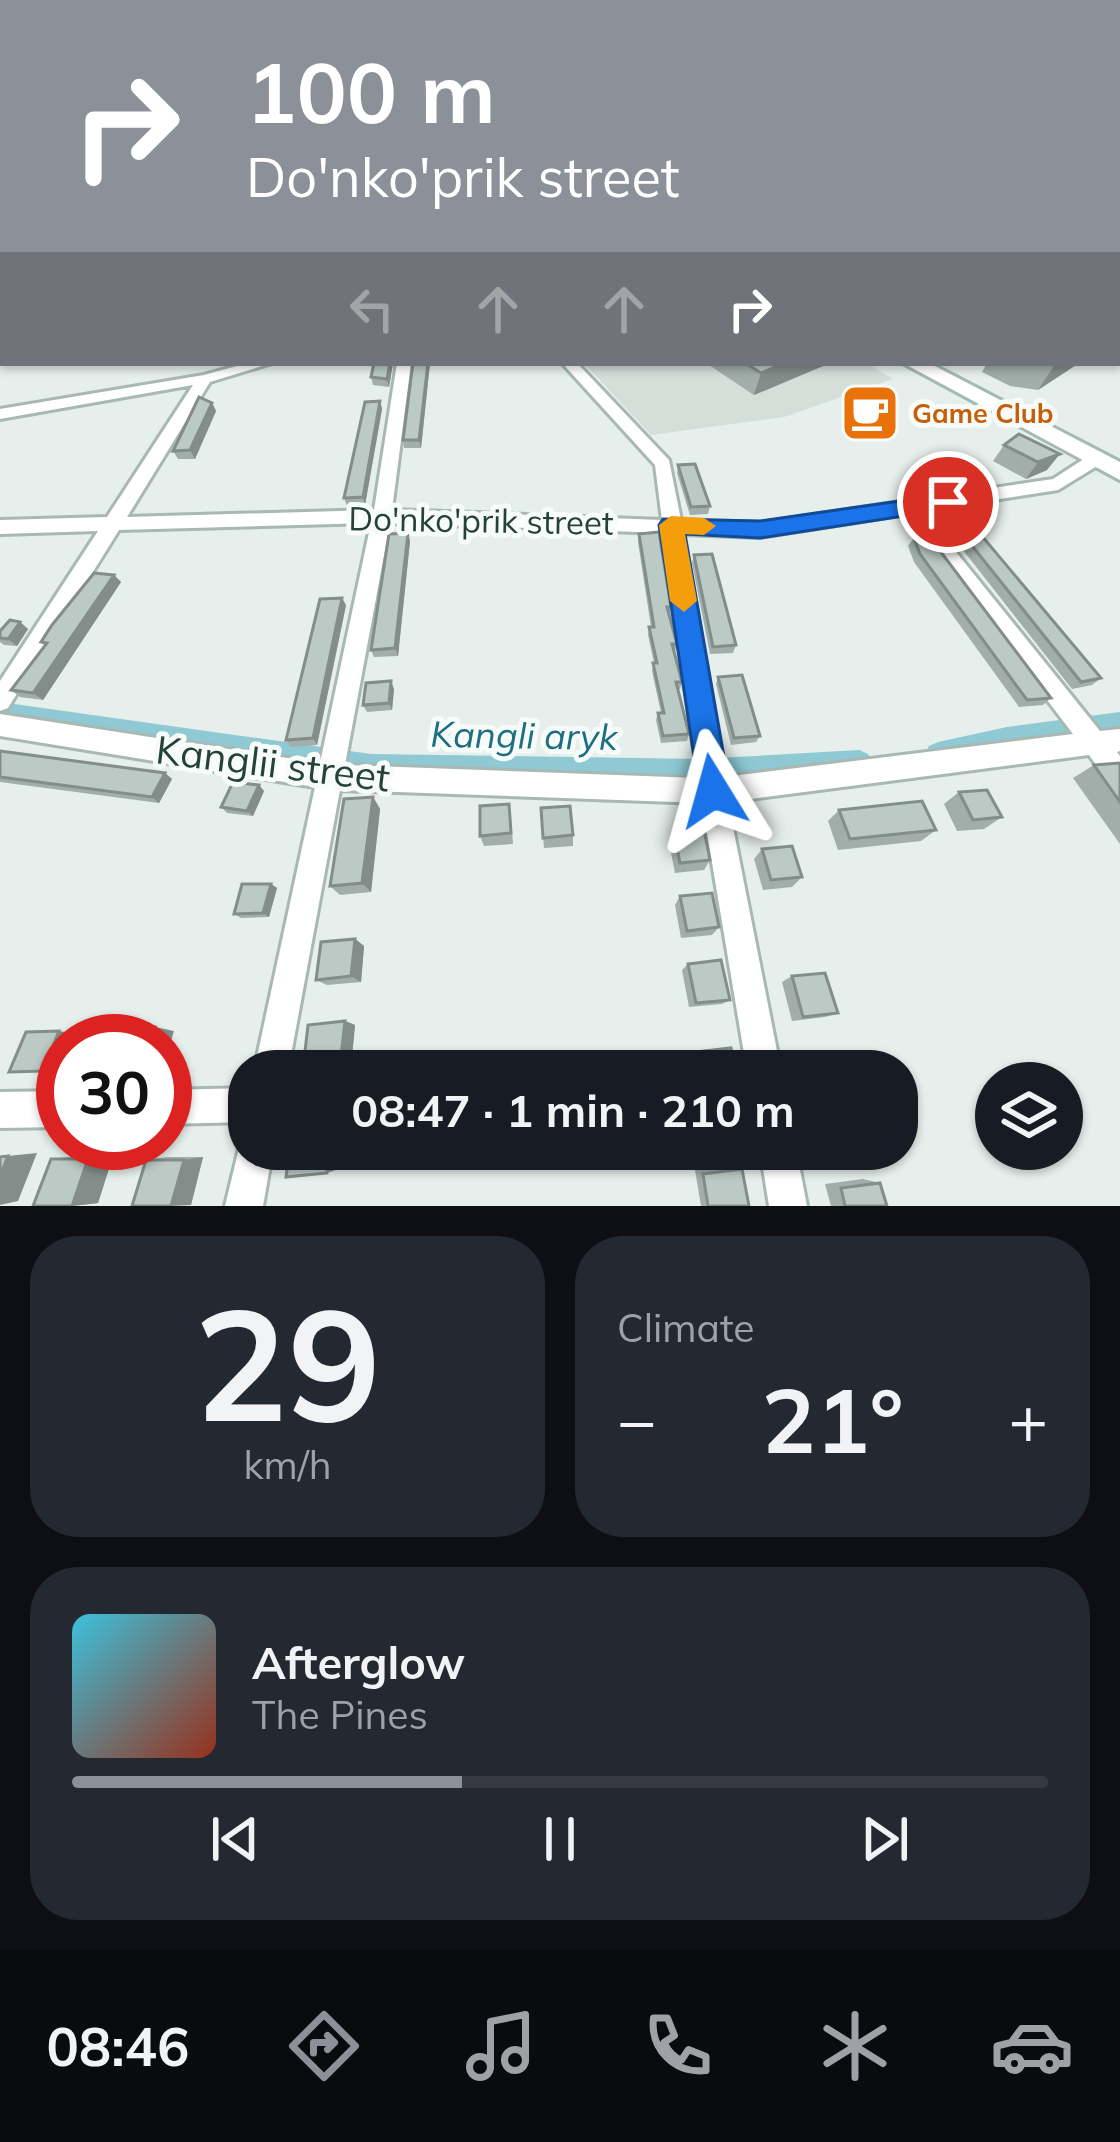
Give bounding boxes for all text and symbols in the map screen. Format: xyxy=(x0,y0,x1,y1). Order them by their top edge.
text: 100 m xyxy=(246,39,496,144)
icon: right xyxy=(48,48,204,204)
text: Do'nko'prik street xyxy=(246,143,680,211)
icon: left xyxy=(339,276,405,342)
icon: ahead xyxy=(465,276,531,342)
icon: ahead xyxy=(591,276,657,342)
icon: right xyxy=(717,276,783,342)
cafe icon: Game Club xyxy=(839,382,901,444)
place label: Game Club xyxy=(912,396,1054,430)
pin xyxy=(897,451,999,553)
icon: arrive xyxy=(915,469,981,535)
street label: Do'nko'prik street xyxy=(348,497,614,543)
water label: Kangli aryk xyxy=(430,711,619,759)
street label: Kanglii street xyxy=(153,724,393,802)
position arrow xyxy=(650,728,776,854)
speed limit sign: 30 xyxy=(36,1014,192,1170)
map controls xyxy=(975,1062,1083,1170)
button: layers xyxy=(975,1062,1083,1170)
text: 08:47 · 1 min · 210 m xyxy=(351,1082,795,1138)
text: 29 xyxy=(194,1264,381,1460)
text: Climate xyxy=(617,1303,755,1352)
text: 21° xyxy=(761,1363,904,1476)
text: − xyxy=(617,1378,657,1461)
text: + xyxy=(1008,1378,1048,1461)
text: km/h xyxy=(243,1440,332,1489)
text: Afterglow xyxy=(252,1634,465,1690)
text: The Pines xyxy=(252,1690,428,1739)
icon: previous xyxy=(202,1806,268,1872)
icon: pause xyxy=(527,1806,593,1872)
icon: next xyxy=(852,1806,918,1872)
icon: directions xyxy=(282,2004,366,2088)
icon: music xyxy=(459,2004,543,2088)
icon: phone xyxy=(636,2004,720,2088)
icon: climate xyxy=(813,2004,897,2088)
icon: car xyxy=(990,2004,1074,2088)
text: 08:46 xyxy=(46,2012,189,2080)

